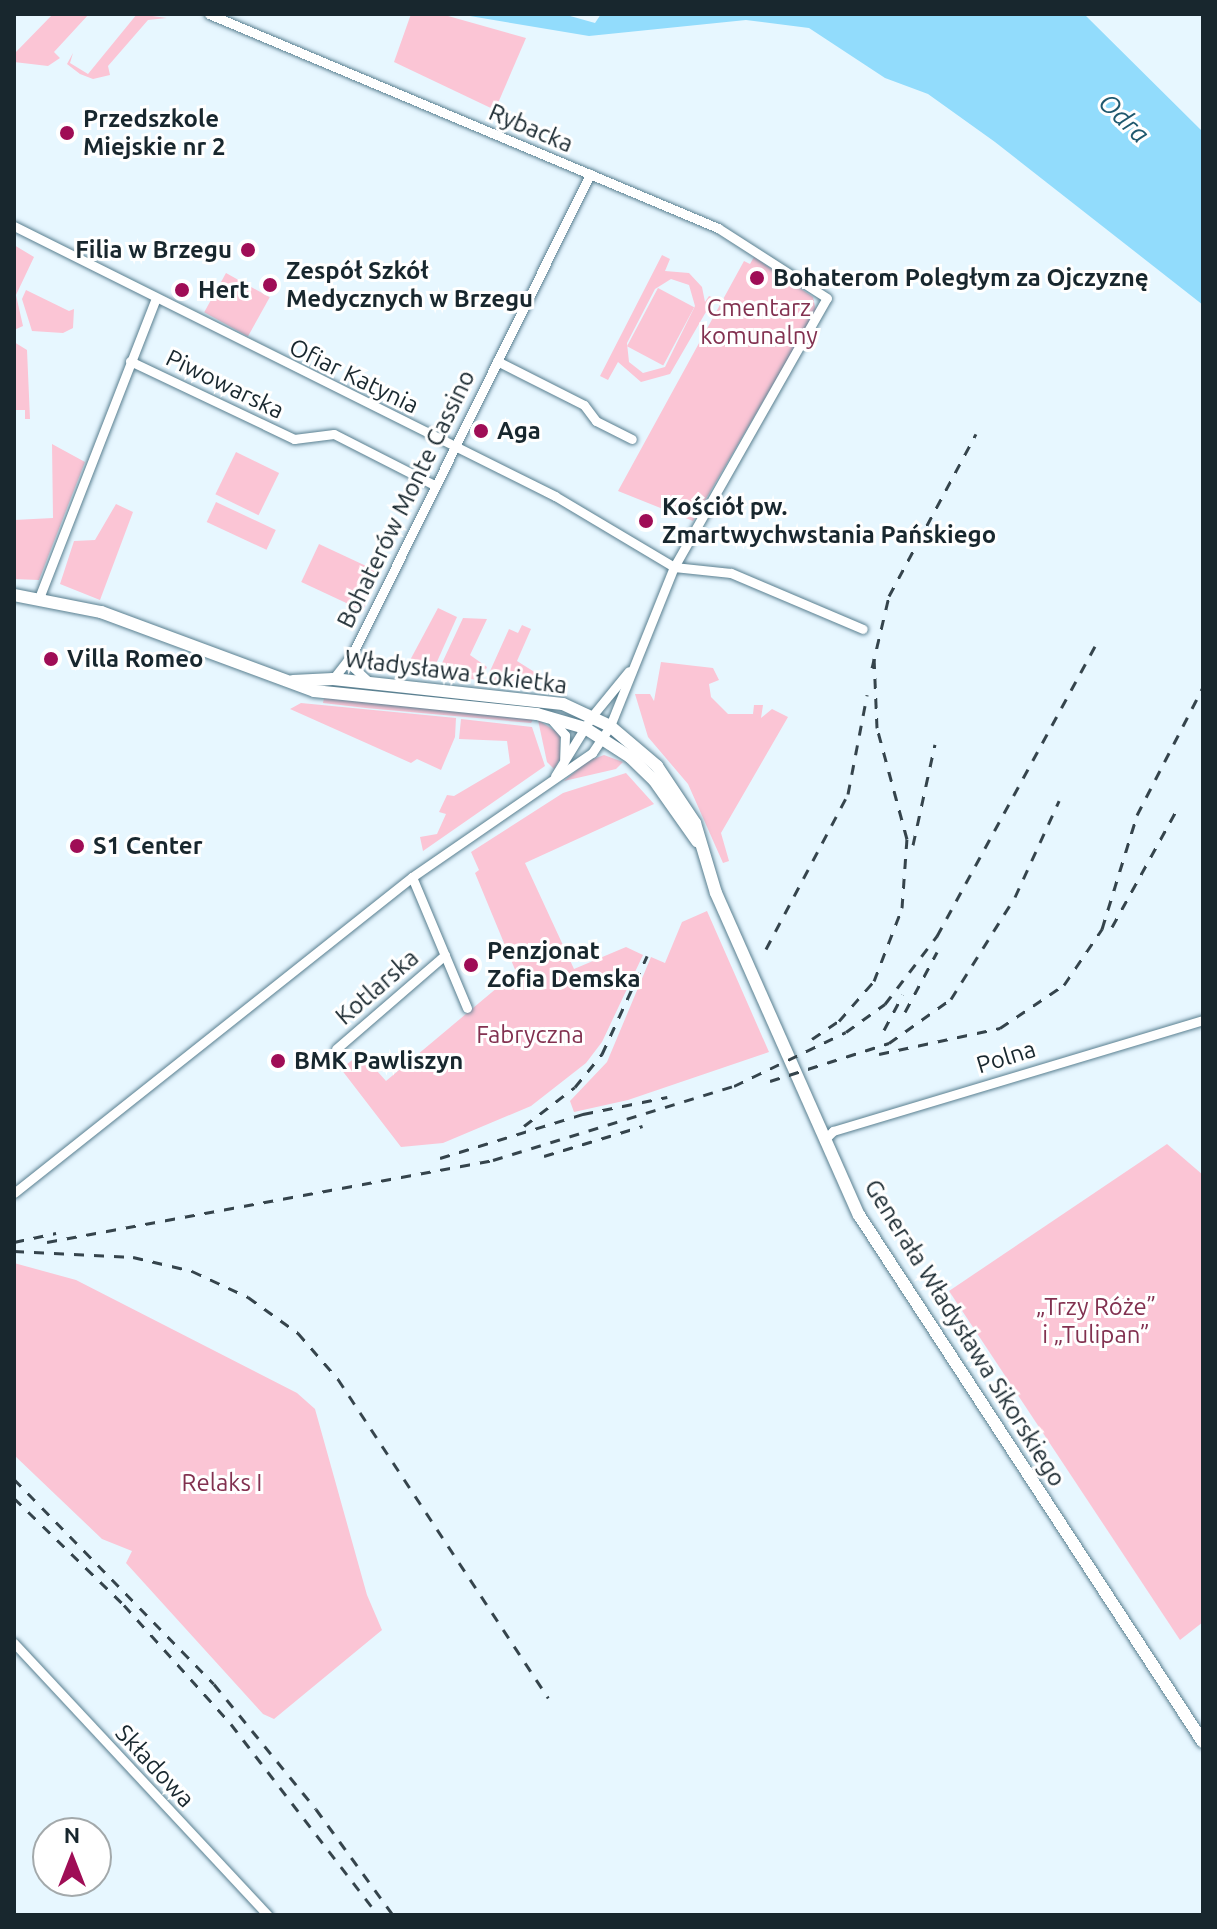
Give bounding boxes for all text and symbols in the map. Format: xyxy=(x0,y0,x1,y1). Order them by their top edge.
water label: Odra xyxy=(1092,87,1156,149)
street label: Rybacka xyxy=(485,97,577,159)
place label: Przedszkole Miejskie nr 2 xyxy=(83,105,226,161)
marker: Przedszkole Miejskie nr 2 xyxy=(58,124,76,142)
place label: Filia w Brzegu xyxy=(75,236,232,264)
marker: Filia w Brzegu xyxy=(239,241,257,259)
place label: Zespół Szkół Medycznych w Brzegu xyxy=(286,257,533,313)
place label: Bohaterom Poległym za Ojczyznę xyxy=(773,264,1149,292)
marker: Bohaterom Poległym za Ojczyznę xyxy=(748,269,766,287)
place label: Hert xyxy=(198,276,249,304)
marker: Zespół Szkół Medycznych w Brzegu xyxy=(261,276,279,294)
marker: Hert xyxy=(173,281,191,299)
park label: Cmentarz komunalny xyxy=(700,294,818,350)
street label: Ofiar Katynia xyxy=(285,332,423,420)
street label: Piwowarska xyxy=(161,343,289,425)
street label: Bohaterów Monte Cassino xyxy=(331,365,481,633)
place label: Aga xyxy=(497,417,541,445)
marker: Aga xyxy=(472,422,490,440)
place label: Kościół pw. Zmartwychwstania Pańskiego xyxy=(662,493,996,549)
marker: Kościół pw. Zmartwychwstania Pańskiego xyxy=(637,512,655,530)
street label: Władysława Łokietka xyxy=(343,644,569,700)
place label: Villa Romeo xyxy=(67,645,203,673)
marker: Villa Romeo xyxy=(42,650,60,668)
place label: S1 Center xyxy=(93,832,202,860)
marker: S1 Center xyxy=(68,837,86,855)
place label: Penzjonat Zofia Demska xyxy=(487,937,640,993)
street label: Kotlarska xyxy=(330,943,424,1031)
marker: Penzjonat Zofia Demska xyxy=(462,956,480,974)
park label: Fabryczna xyxy=(476,1021,584,1049)
street label: Polna xyxy=(973,1034,1039,1080)
place label: BMK Pawliszyn xyxy=(294,1047,463,1075)
marker: BMK Pawliszyn xyxy=(269,1052,287,1070)
street label: Generała Władysława Sikorskiego xyxy=(858,1174,1072,1492)
park label: „Trzy Róże” i „Tulipan” xyxy=(1036,1293,1156,1349)
park label: Relaks I xyxy=(182,1469,262,1497)
street label: Składowa xyxy=(110,1719,200,1813)
north arrow xyxy=(32,1817,112,1897)
text: N xyxy=(64,1822,80,1847)

